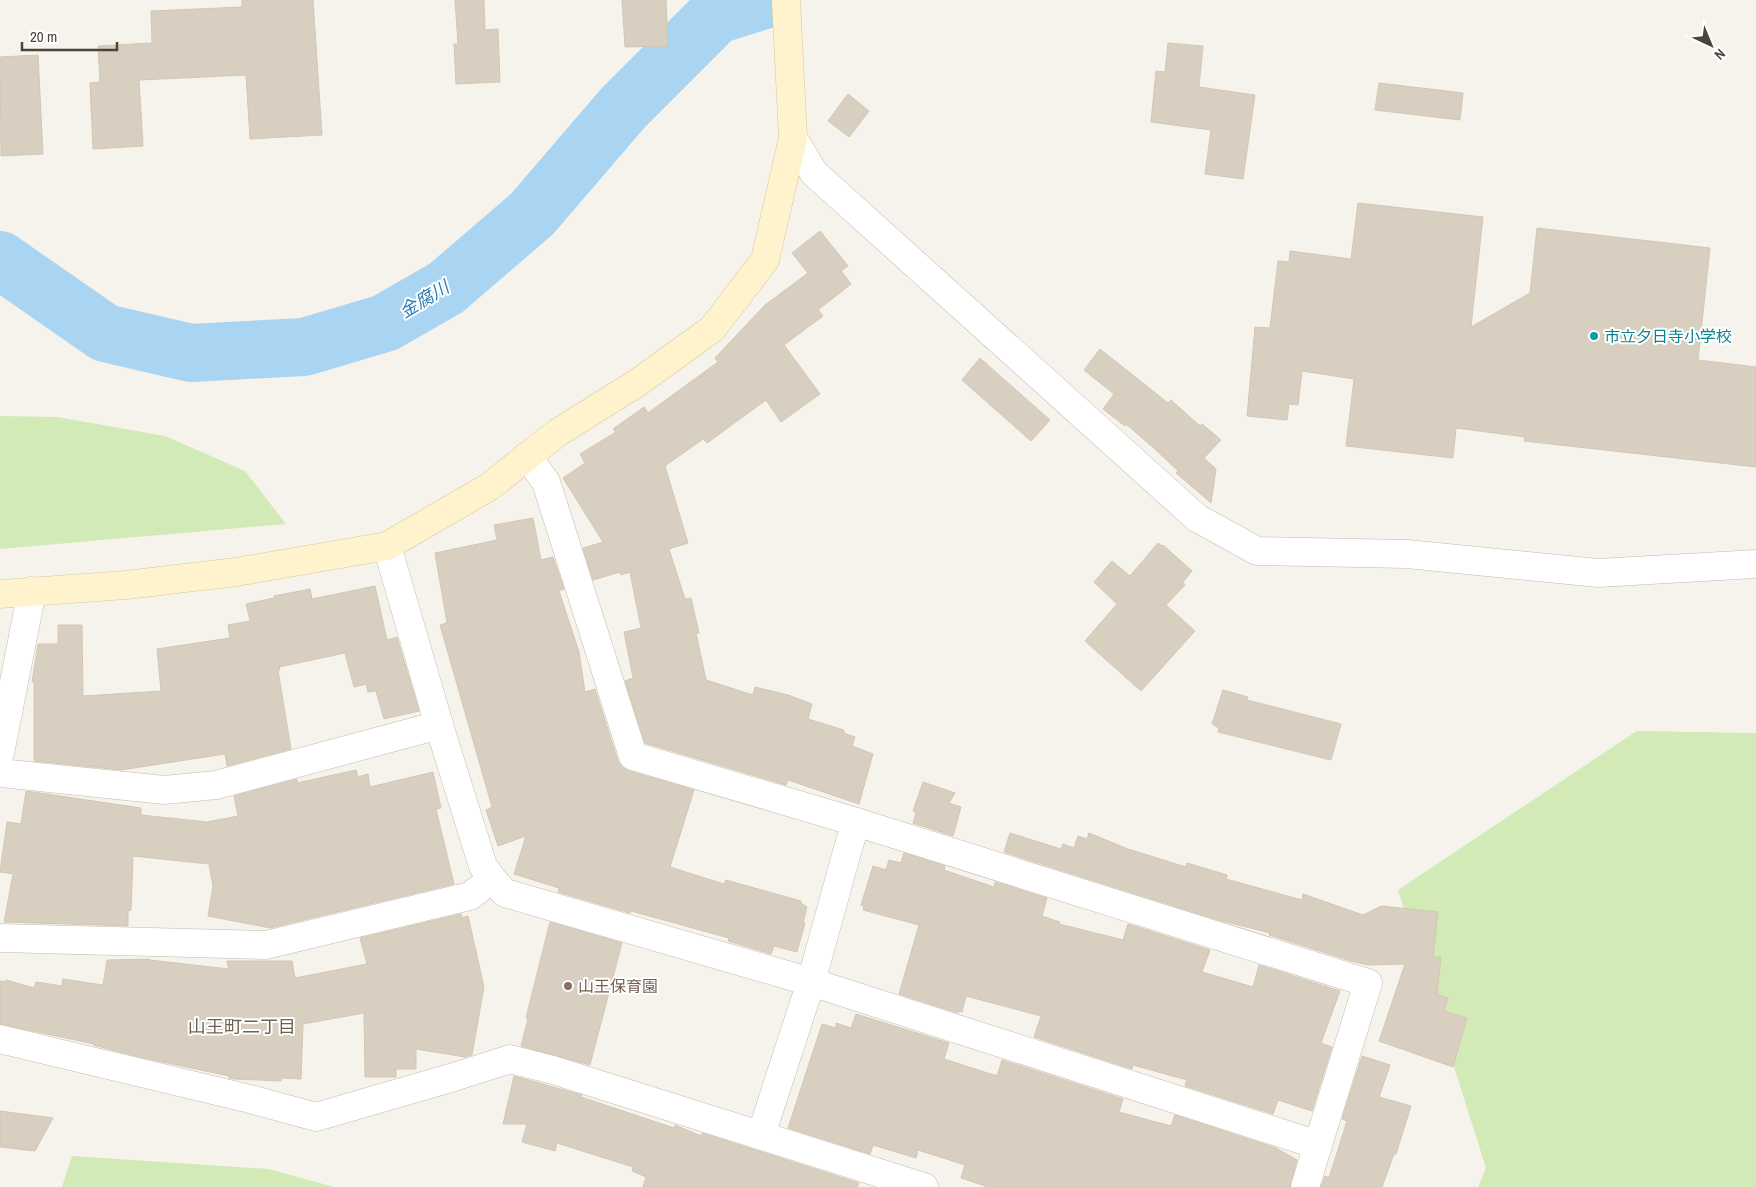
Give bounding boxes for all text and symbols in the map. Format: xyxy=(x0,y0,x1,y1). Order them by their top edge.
scale bar xyxy=(22,20,118,52)
north arrow xyxy=(1686,20,1736,70)
text: 20 m xyxy=(30,26,57,47)
text: N xyxy=(1711,45,1729,64)
water label: 金腐川 xyxy=(394,273,455,324)
place label: 市立夕日寺小学校 xyxy=(1604,325,1732,347)
marker: 市立夕日寺小学校 xyxy=(1588,330,1600,342)
place label: 山王保育園 xyxy=(578,975,658,997)
marker: 山王保育園 xyxy=(562,980,574,992)
district label: 山王町二丁目 xyxy=(188,1014,296,1039)

